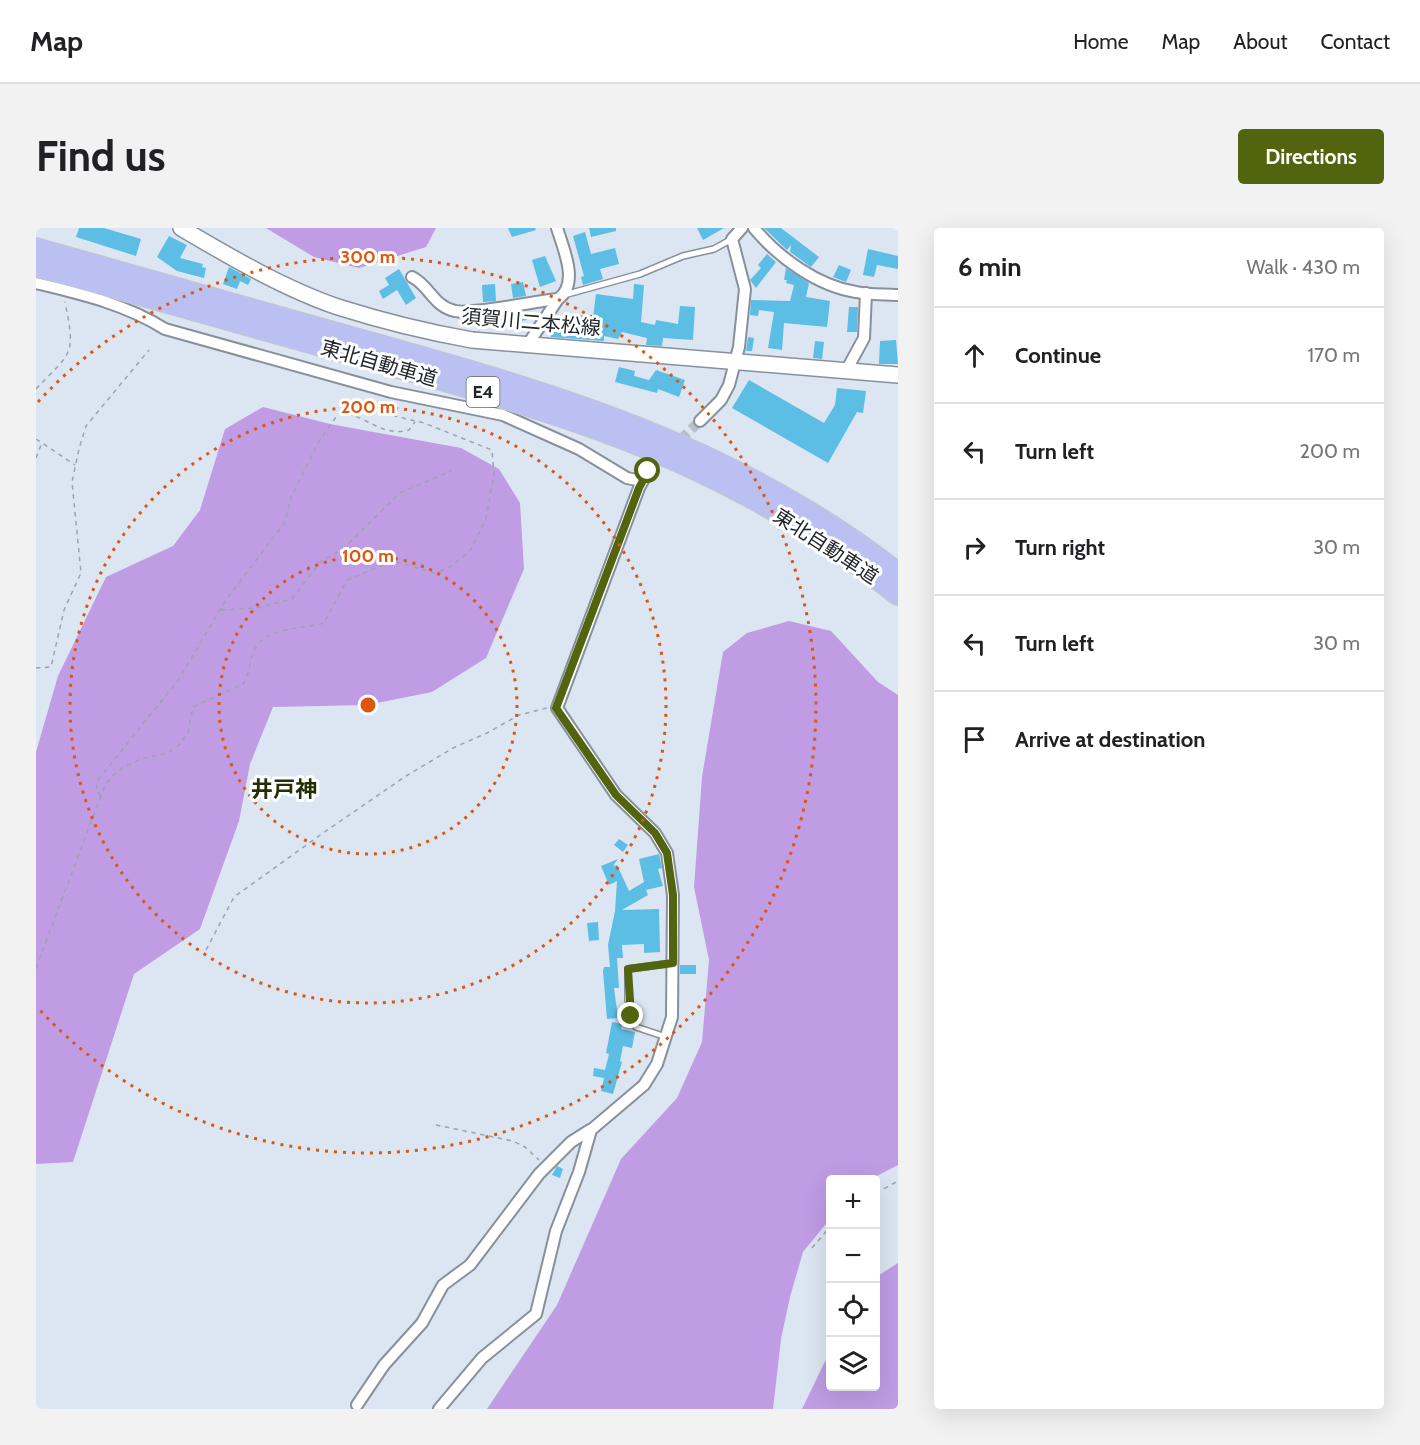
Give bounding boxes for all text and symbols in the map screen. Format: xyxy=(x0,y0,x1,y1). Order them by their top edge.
text: Map xyxy=(30,24,83,58)
text: Home xyxy=(1073,29,1129,54)
text: Map xyxy=(1162,29,1200,54)
text: About xyxy=(1233,29,1287,54)
text: Contact xyxy=(1320,29,1390,54)
button: Directions xyxy=(1238,129,1384,184)
text: Find us xyxy=(36,130,165,182)
text: 300 m xyxy=(341,246,395,268)
text: 6 min xyxy=(958,251,1022,283)
text: Walk · 430 m xyxy=(1246,255,1360,279)
street label: 須賀川二本松線 xyxy=(460,304,602,340)
street label: 東北自動車道 xyxy=(318,335,440,391)
icon: ahead xyxy=(958,339,991,372)
text: Continue xyxy=(1015,342,1101,369)
text: 170 m xyxy=(1308,343,1360,367)
road number: E4 xyxy=(466,377,500,407)
text: 200 m xyxy=(341,396,395,418)
icon: left xyxy=(958,435,991,468)
text: Turn left xyxy=(1015,438,1094,465)
text: 200 m xyxy=(1300,439,1360,463)
route start xyxy=(634,457,660,483)
street label: 東北自動車道 xyxy=(769,503,883,589)
icon: right xyxy=(958,531,991,564)
text: Turn right xyxy=(1015,534,1105,561)
text: 30 m xyxy=(1313,535,1360,559)
text: 100 m xyxy=(342,545,394,567)
icon: left xyxy=(958,627,991,660)
text: Turn left xyxy=(1015,630,1094,657)
text: 30 m xyxy=(1313,631,1360,655)
centre of rings xyxy=(358,695,378,715)
icon: arrive xyxy=(958,723,991,756)
text: Arrive at destination xyxy=(1015,726,1205,753)
district label: 井戸神 xyxy=(251,776,317,803)
route end xyxy=(617,1002,643,1028)
map controls xyxy=(826,1175,880,1391)
button: + xyxy=(826,1175,880,1229)
button: − xyxy=(826,1229,880,1283)
button: locate xyxy=(826,1283,880,1337)
button: layers xyxy=(826,1337,880,1391)

